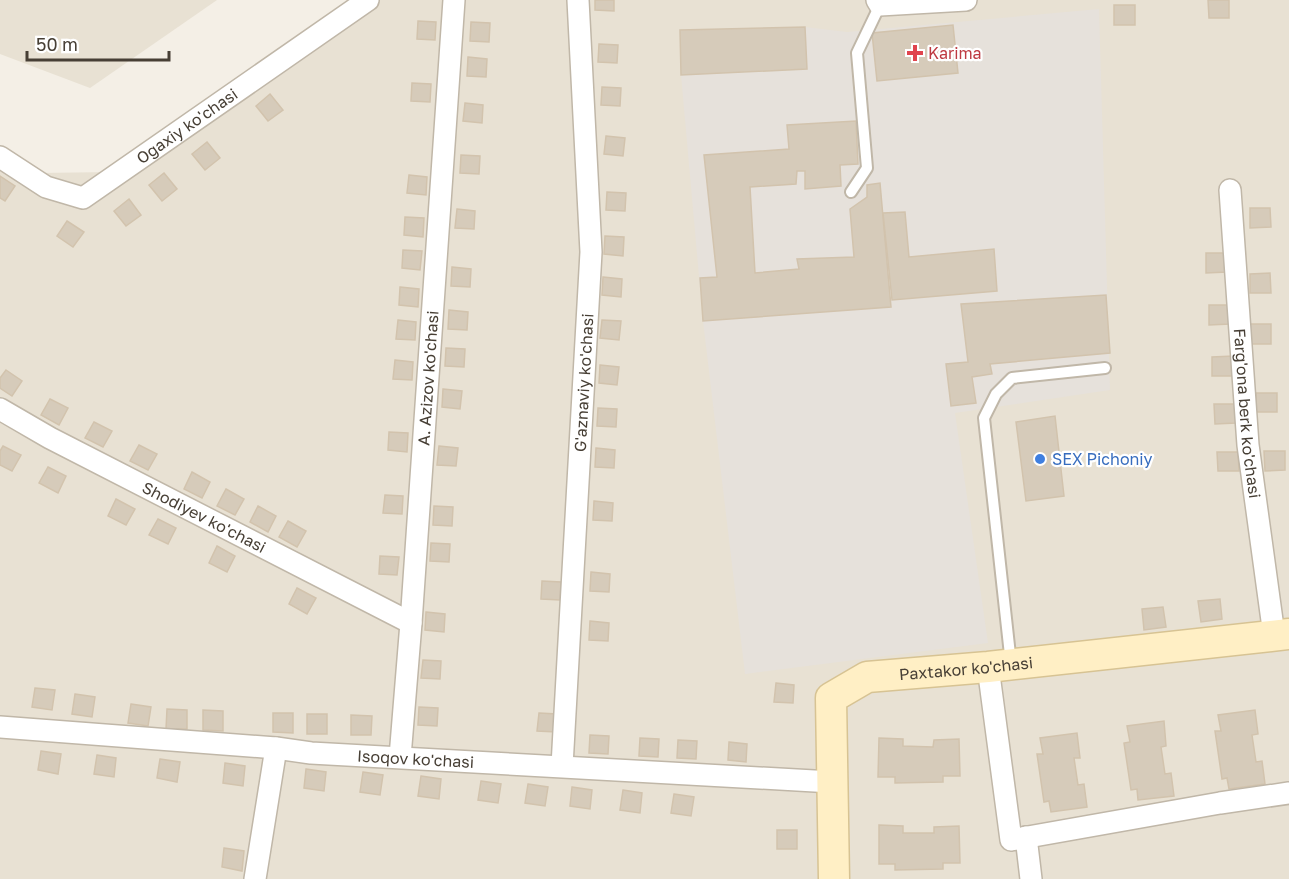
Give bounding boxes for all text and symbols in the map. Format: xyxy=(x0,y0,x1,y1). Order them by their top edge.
scale bar xyxy=(27,24,170,62)
text: 50 m xyxy=(36,33,78,55)
place label: Karima xyxy=(928,43,982,63)
marker: Karima xyxy=(906,44,924,62)
street label: Ogaxiy ko'chasi xyxy=(132,84,241,168)
street label: A. Azizov ko'chasi xyxy=(413,310,443,446)
street label: G'aznaviy ko'chasi xyxy=(570,313,598,452)
street label: Farg'ona berk ko'chasi xyxy=(1230,328,1265,499)
place label: SEX Pichoniy xyxy=(1052,449,1153,469)
marker: SEX Pichoniy xyxy=(1033,452,1047,466)
street label: Shodiyev ko'chasi xyxy=(139,477,269,557)
street label: Paxtakor ko'chasi xyxy=(898,652,1034,684)
street label: Isoqov ko'chasi xyxy=(357,746,475,772)

